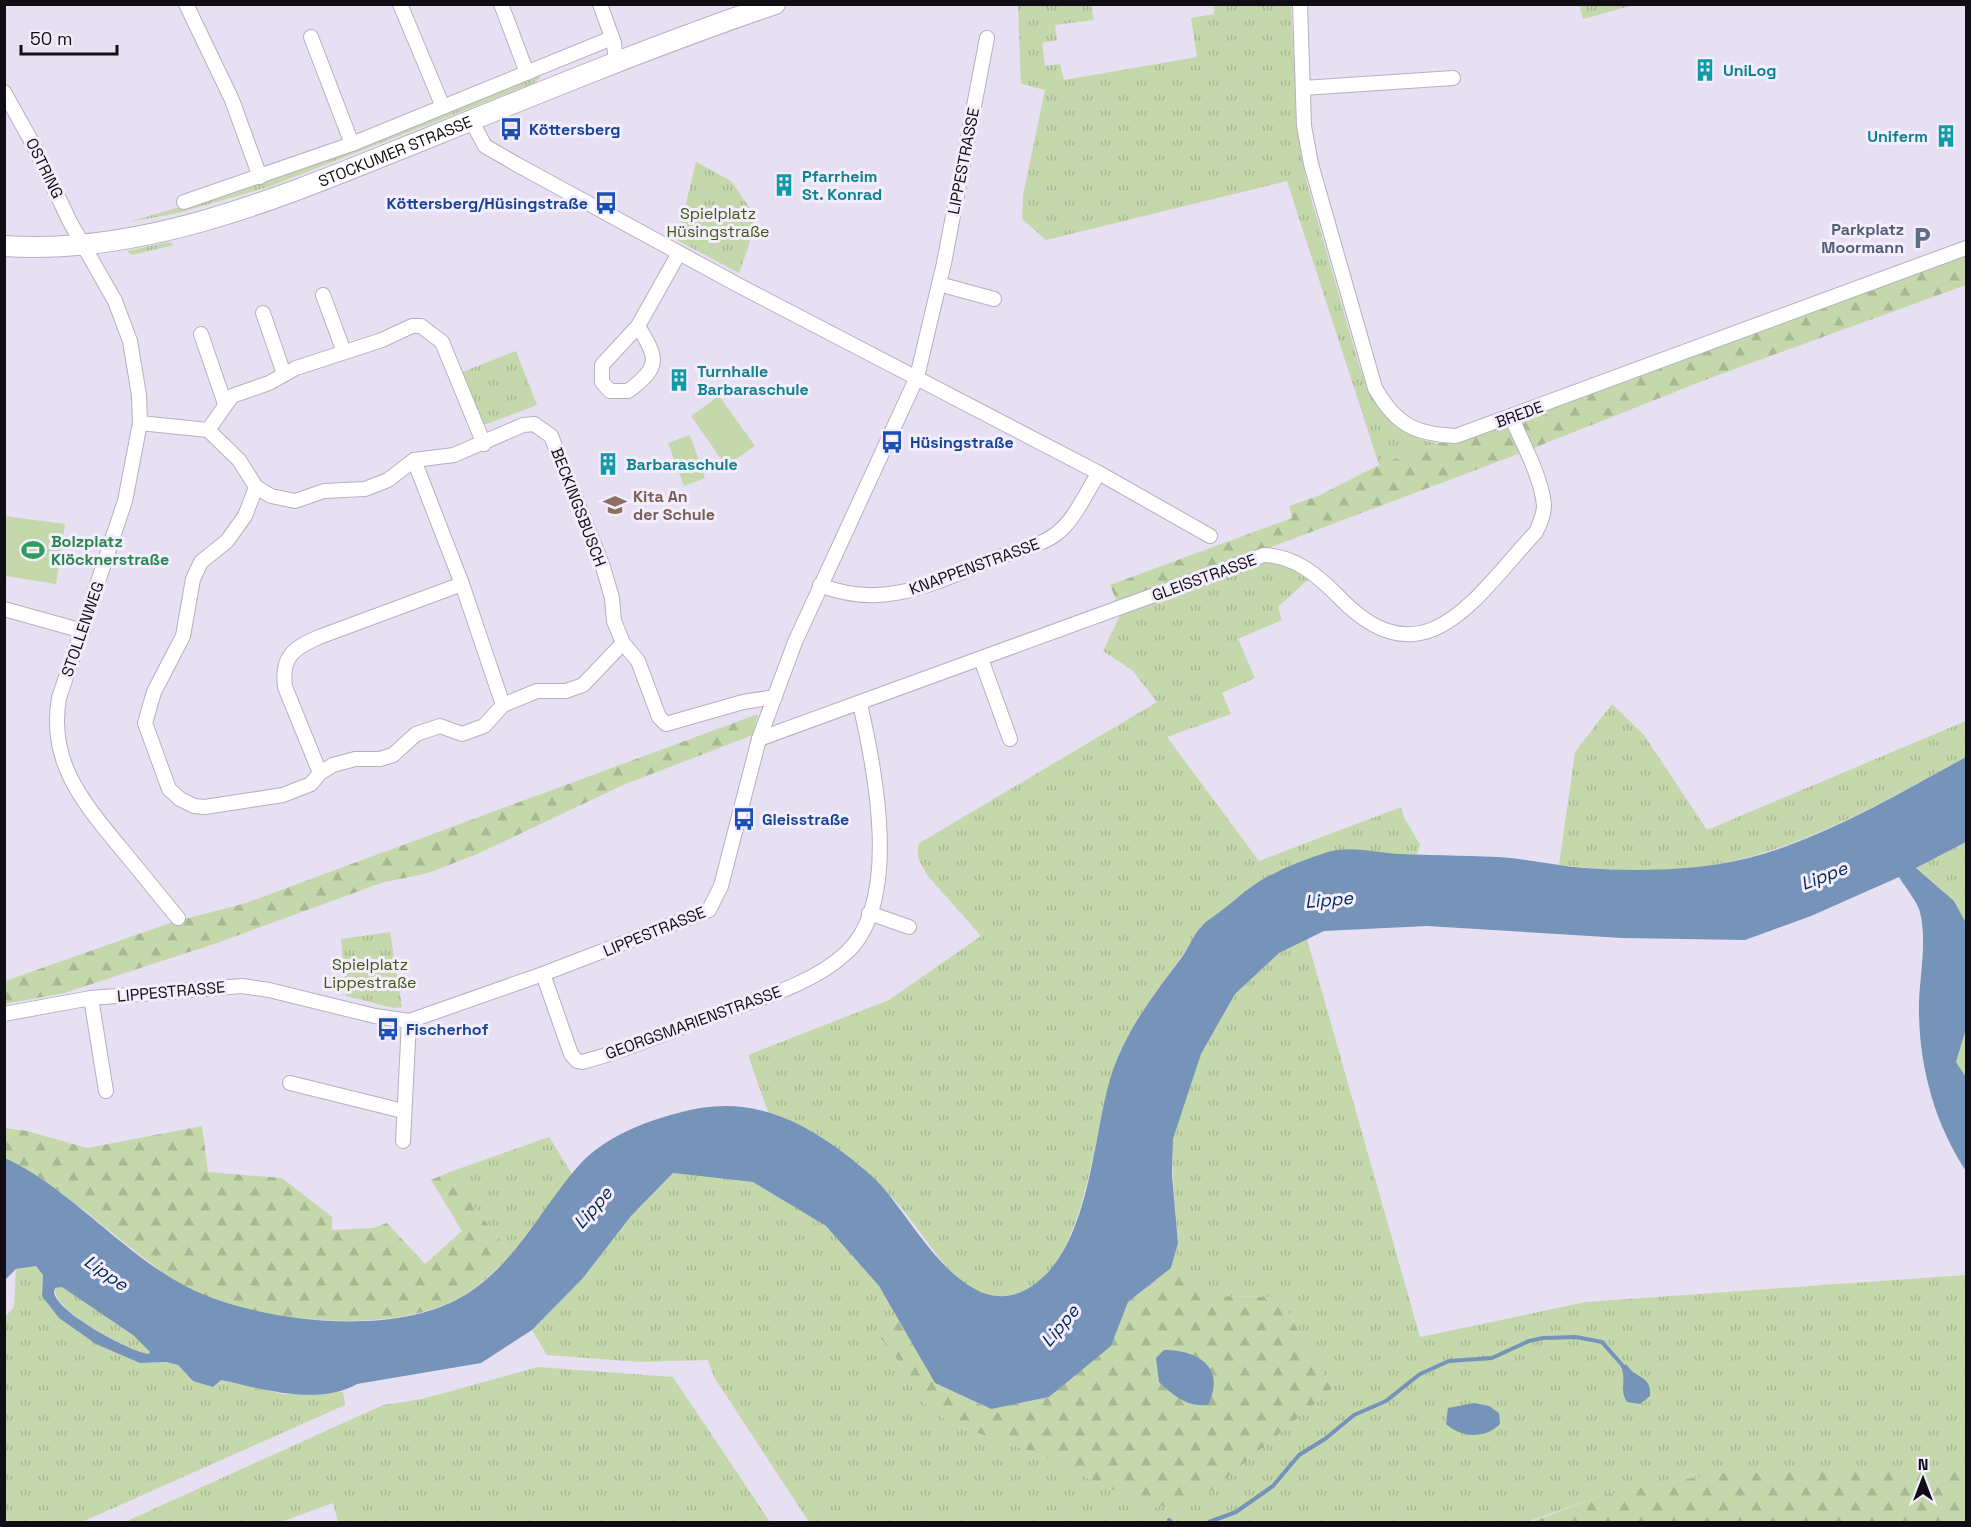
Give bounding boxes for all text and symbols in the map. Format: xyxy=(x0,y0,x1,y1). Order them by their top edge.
scale bar xyxy=(21,18,117,56)
text: 50 m xyxy=(30,27,72,50)
building icon: UniLog xyxy=(1692,57,1718,83)
place label: UniLog xyxy=(1723,60,1777,81)
street label: LIPPESTRASSE xyxy=(943,106,984,216)
street label: STOCKUMER STRASSE xyxy=(315,111,475,192)
bus stop icon: Köttersberg xyxy=(498,116,524,142)
place label: Köttersberg xyxy=(529,119,621,140)
building icon: Uniferm xyxy=(1933,123,1959,149)
place label: Uniferm xyxy=(1867,126,1928,147)
street label: OSTRING xyxy=(21,135,68,202)
place label: Pfarrheim St. Konrad xyxy=(802,166,882,205)
building icon: Pfarrheim St. Konrad xyxy=(771,172,797,198)
bus stop icon: Köttersberg/Hüsingstraße xyxy=(593,190,619,216)
place label: Köttersberg/Hüsingstraße xyxy=(387,193,588,214)
park label: Spielplatz Hüsingstraße xyxy=(667,203,769,242)
place label: Parkplatz Moormann xyxy=(1821,219,1904,258)
parking icon: Parkplatz Moormann xyxy=(1909,225,1935,251)
place label: Turnhalle Barbaraschule xyxy=(697,361,809,400)
building icon: Turnhalle Barbaraschule xyxy=(666,367,692,393)
street label: BREDE xyxy=(1492,396,1546,433)
bus stop icon: Hüsingstraße xyxy=(879,429,905,455)
place label: Hüsingstraße xyxy=(910,432,1014,453)
street label: BECKINGSBUSCH xyxy=(546,444,611,570)
building icon: Barbaraschule xyxy=(595,451,621,477)
place label: Barbaraschule xyxy=(626,454,738,475)
place label: Kita An der Schule xyxy=(633,486,715,525)
school or university icon: Kita An der Schule xyxy=(602,492,628,518)
place label: Bolzplatz Klöcknerstraße xyxy=(51,531,169,570)
street label: KNAPPENSTRASSE xyxy=(906,533,1042,600)
sports icon: Bolzplatz Klöcknerstraße xyxy=(20,537,46,563)
street label: GLEISSTRASSE xyxy=(1149,549,1259,606)
street label: STOLLENWEG xyxy=(56,579,109,680)
bus stop icon: Gleisstraße xyxy=(731,806,757,832)
place label: Gleisstraße xyxy=(762,809,849,830)
water label: Lippe xyxy=(1797,856,1852,895)
water label: Lippe xyxy=(1304,886,1355,913)
street label: LIPPESTRASSE xyxy=(600,901,708,961)
park label: Spielplatz Lippestraße xyxy=(324,954,416,993)
street label: LIPPESTRASSE xyxy=(116,976,226,1007)
street label: GEORGSMARIENSTRASSE xyxy=(602,981,784,1064)
bus stop icon: Fischerhof xyxy=(375,1016,401,1042)
place label: Fischerhof xyxy=(406,1019,488,1040)
water label: Lippe xyxy=(568,1181,618,1233)
water label: Lippe xyxy=(80,1249,134,1297)
water label: Lippe xyxy=(1035,1299,1085,1351)
north arrow xyxy=(1893,1449,1953,1509)
text: N xyxy=(1918,1454,1928,1475)

